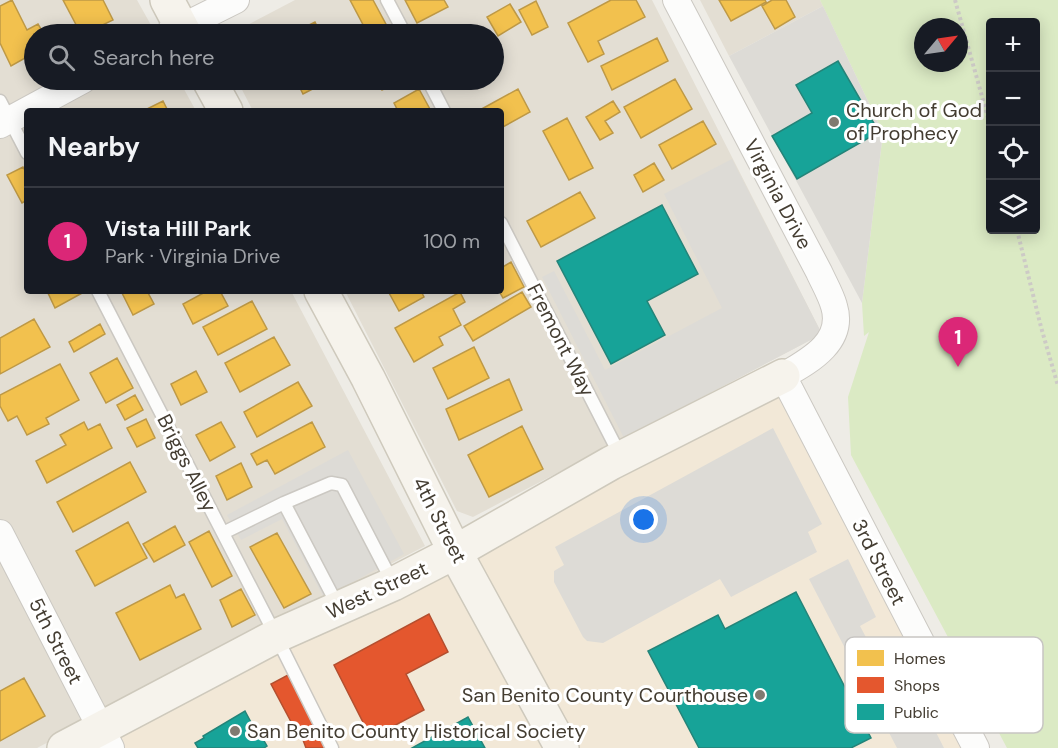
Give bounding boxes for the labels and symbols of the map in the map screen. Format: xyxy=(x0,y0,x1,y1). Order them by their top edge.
north arrow xyxy=(914,18,968,72)
place label: Church of God of Prophecy xyxy=(846,97,982,146)
marker: Church of God of Prophecy xyxy=(827,115,841,129)
street label: Virginia Drive xyxy=(738,134,818,254)
street label: Fremont Way xyxy=(521,279,601,401)
pin: 1 xyxy=(938,318,978,367)
street label: Briggs Alley xyxy=(151,410,223,516)
street label: 4th Street xyxy=(407,472,473,568)
your location xyxy=(629,505,658,534)
street label: 3rd Street xyxy=(846,514,912,610)
street label: West Street xyxy=(322,555,432,625)
street label: 5th Street xyxy=(23,593,89,689)
legend xyxy=(845,637,1043,733)
text: Homes xyxy=(894,648,946,669)
text: Shops xyxy=(894,675,940,696)
place label: San Benito County Courthouse xyxy=(462,682,748,708)
marker: San Benito County Courthouse xyxy=(753,688,767,702)
text: Public xyxy=(894,702,939,723)
place label: San Benito County Historical Society xyxy=(247,718,586,744)
marker: San Benito County Historical Society xyxy=(228,724,242,738)

